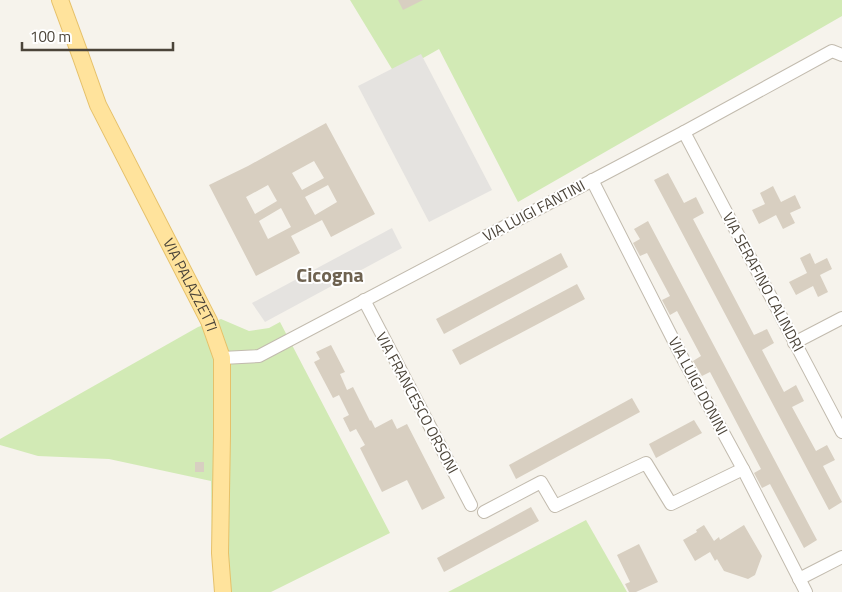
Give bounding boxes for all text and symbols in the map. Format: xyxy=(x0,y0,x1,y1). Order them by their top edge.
scale bar xyxy=(22,20,174,52)
text: 100 m xyxy=(30,25,71,48)
street label: VIA LUIGI FANTINI xyxy=(478,174,589,247)
street label: VIA SERAFINO CALINDRI xyxy=(717,208,810,356)
street label: VIA PALAZZETTI xyxy=(157,234,224,335)
district label: Cicogna xyxy=(296,259,364,290)
street label: VIA FRANCESCO ORSONI xyxy=(370,328,465,478)
street label: VIA LUIGI DONINI xyxy=(663,332,734,439)

